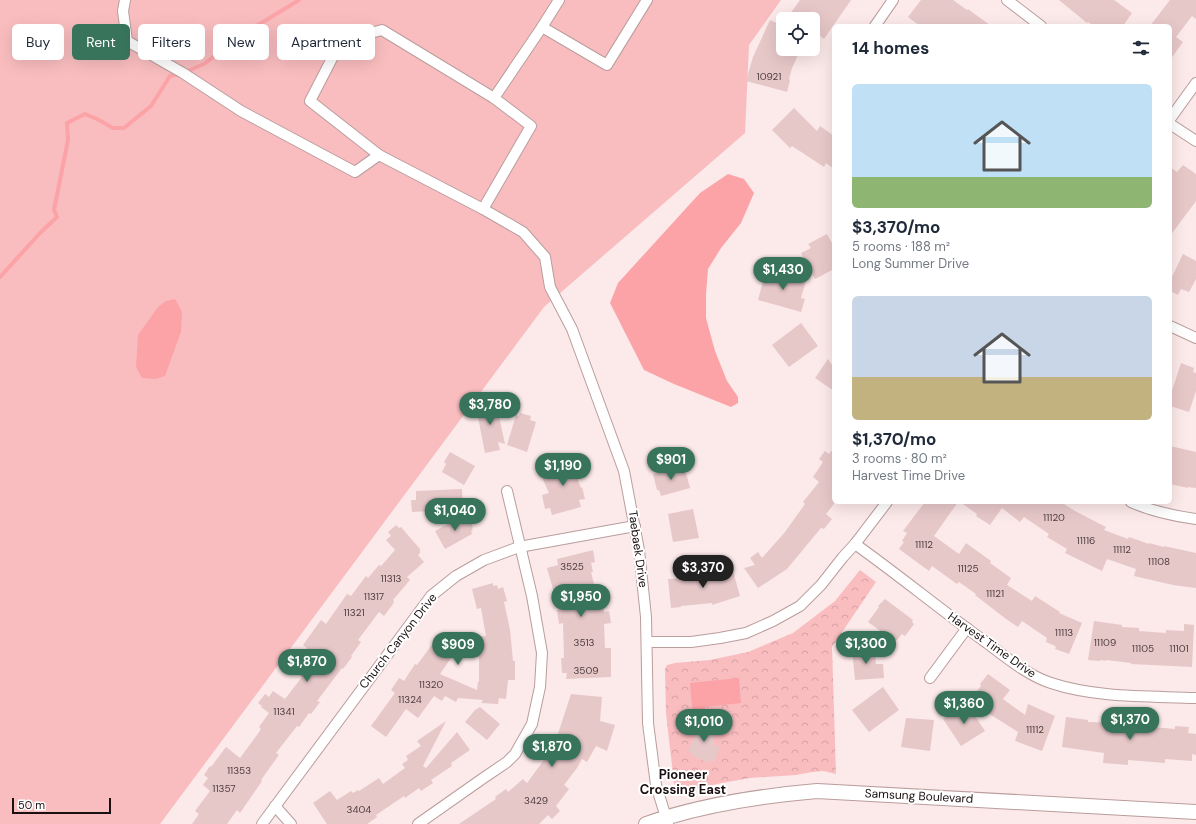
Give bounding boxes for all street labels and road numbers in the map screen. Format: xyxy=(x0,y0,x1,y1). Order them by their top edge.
street label: Taebaek Drive xyxy=(625,509,651,589)
street label: Church Canyon Drive xyxy=(356,590,440,692)
street label: Harvest Time Drive xyxy=(945,609,1039,682)
street label: Samsung Boulevard xyxy=(864,785,974,807)

